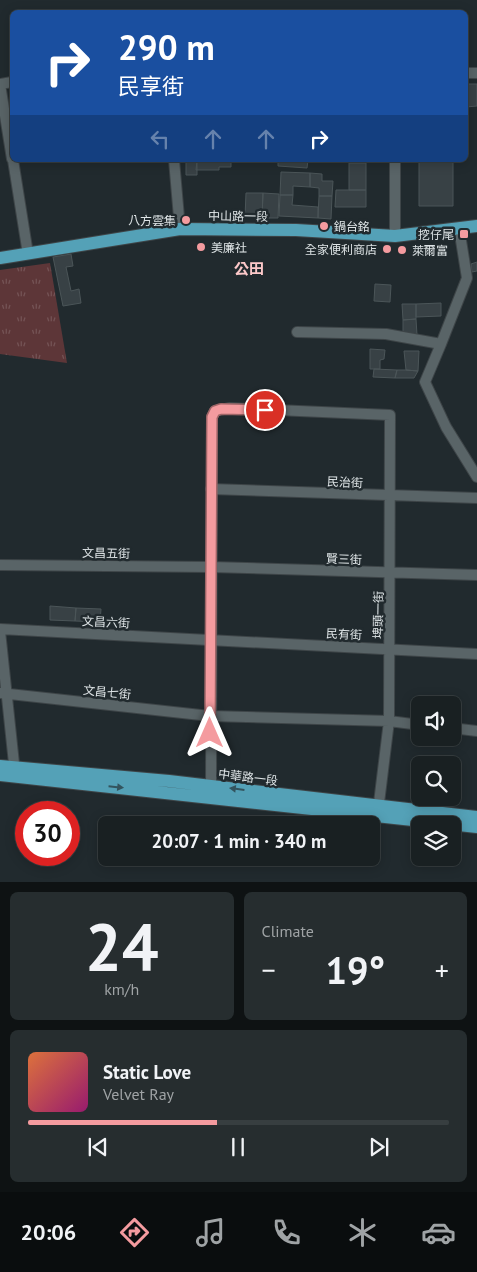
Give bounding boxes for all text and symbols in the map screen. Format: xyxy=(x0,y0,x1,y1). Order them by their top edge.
text: 290 m xyxy=(118,24,215,70)
icon: right xyxy=(35,30,100,95)
text: 民享街 xyxy=(118,72,184,100)
icon: left xyxy=(146,125,174,153)
icon: ahead xyxy=(199,125,227,153)
icon: ahead xyxy=(252,125,280,153)
icon: right xyxy=(305,125,333,153)
street label: 中山路一段 xyxy=(208,208,268,224)
place label: 八方雲集 xyxy=(128,213,176,228)
marker: 八方雲集 xyxy=(180,214,192,226)
place label: 鍋台銘 xyxy=(334,219,370,234)
marker: 鍋台銘 xyxy=(318,220,330,232)
place label: 挖仔尾 xyxy=(418,227,454,242)
marker: 挖仔尾 xyxy=(458,228,470,240)
place label: 美廉社 xyxy=(211,240,247,255)
marker: 美廉社 xyxy=(195,241,207,253)
place label: 全家便利商店 xyxy=(305,242,377,257)
marker: 全家便利商店 xyxy=(381,243,393,255)
place label: 萊爾富 xyxy=(412,243,448,258)
marker: 萊爾富 xyxy=(396,244,408,256)
district label: 公田 xyxy=(234,259,264,278)
pin xyxy=(244,389,286,431)
icon: arrive xyxy=(251,396,279,424)
street label: 民治街 xyxy=(327,474,363,490)
street label: 文昌五街 xyxy=(82,545,130,561)
street label: 賢三街 xyxy=(326,551,362,567)
street label: 埤頭一街 xyxy=(370,591,386,639)
street label: 文昌六街 xyxy=(82,613,130,631)
street label: 民有街 xyxy=(326,626,362,642)
street label: 文昌七街 xyxy=(82,682,132,702)
map controls xyxy=(411,696,461,866)
button: sound xyxy=(411,696,461,746)
position arrow xyxy=(183,706,235,758)
button: search xyxy=(411,756,461,806)
street label: 中華路一段 xyxy=(217,766,279,788)
one-way arrow xyxy=(109,783,125,791)
one-way arrow xyxy=(229,785,245,793)
speed limit sign: 30 xyxy=(15,801,80,866)
button: layers xyxy=(411,816,461,866)
text: 20:07 · 1 min · 340 m xyxy=(152,829,326,853)
text: 24 xyxy=(85,904,159,988)
text: Climate xyxy=(262,921,314,941)
text: 19° xyxy=(325,945,385,994)
text: − xyxy=(262,951,276,988)
text: + xyxy=(435,951,449,988)
text: km/h xyxy=(104,979,139,999)
text: Static Love xyxy=(103,1060,191,1084)
text: Velvet Ray xyxy=(103,1084,174,1104)
icon: previous xyxy=(84,1133,112,1161)
icon: pause xyxy=(224,1133,252,1161)
icon: next xyxy=(365,1133,393,1161)
icon: directions xyxy=(117,1215,152,1250)
icon: music xyxy=(193,1215,228,1250)
icon: phone xyxy=(269,1215,304,1250)
icon: climate xyxy=(345,1215,380,1250)
icon: car xyxy=(421,1215,456,1250)
text: 20:06 xyxy=(21,1218,76,1246)

